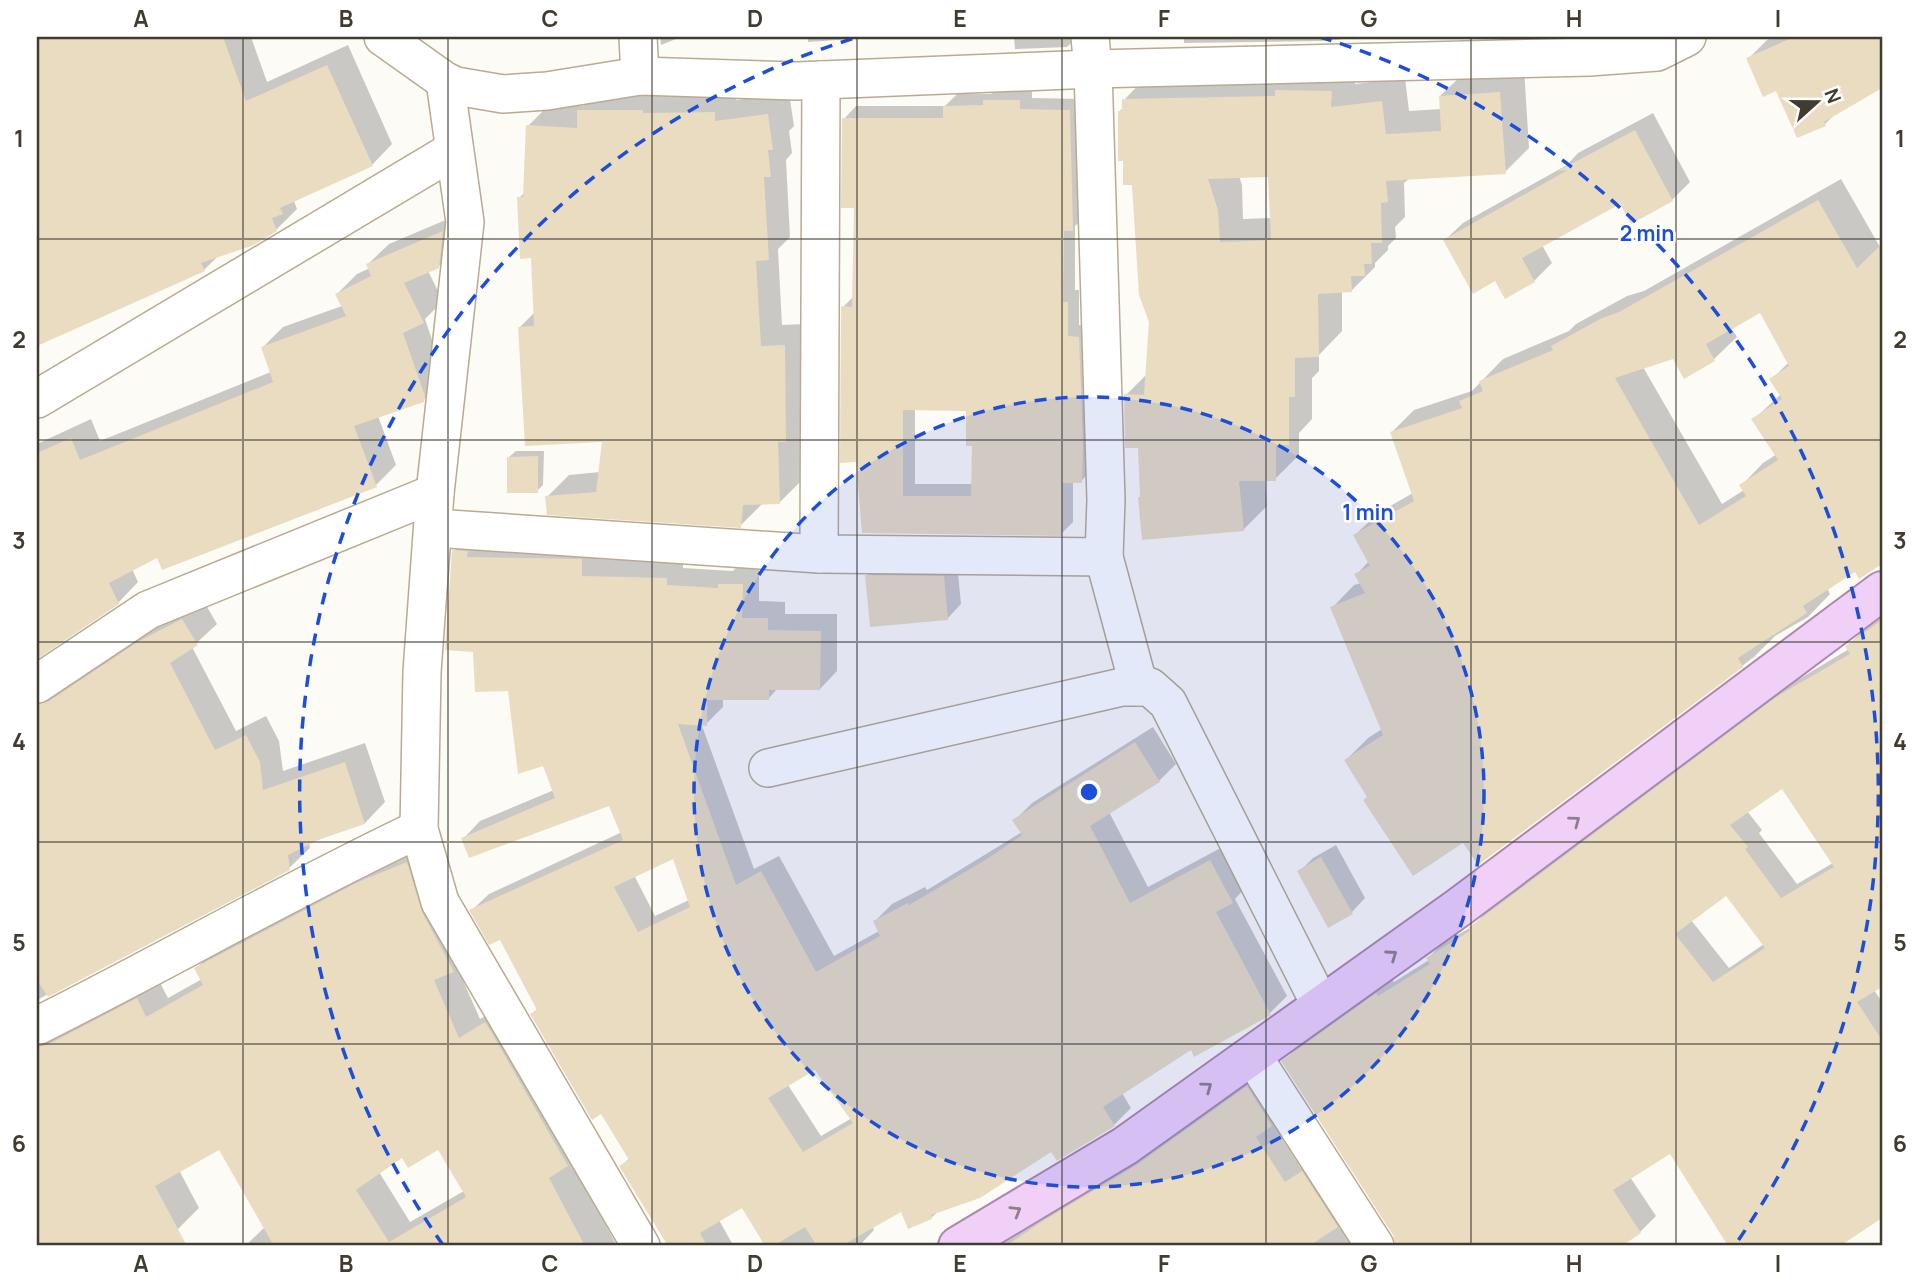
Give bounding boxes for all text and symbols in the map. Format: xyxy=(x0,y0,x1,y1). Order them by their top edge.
text: A xyxy=(133,2,149,34)
text: B xyxy=(339,2,353,34)
text: C xyxy=(542,2,559,34)
text: D xyxy=(747,2,763,34)
text: E xyxy=(953,2,967,34)
text: F xyxy=(1158,2,1170,34)
text: G xyxy=(1361,2,1378,34)
text: H xyxy=(1566,2,1582,34)
text: I xyxy=(1775,2,1781,34)
north arrow xyxy=(1783,66,1853,136)
text: N xyxy=(1818,85,1847,107)
text: 1 xyxy=(14,122,24,154)
text: 1 xyxy=(1895,122,1905,154)
text: 2 min xyxy=(1620,219,1674,247)
text: 2 xyxy=(12,323,26,355)
text: 2 xyxy=(1893,323,1907,355)
text: 1 min xyxy=(1342,498,1394,526)
text: 3 xyxy=(12,524,26,556)
text: 3 xyxy=(1893,524,1907,556)
text: 4 xyxy=(12,725,26,757)
text: 4 xyxy=(1893,725,1907,757)
centre of rings xyxy=(1077,780,1101,804)
one-way arrow xyxy=(1568,816,1580,829)
text: 5 xyxy=(12,926,26,958)
text: 5 xyxy=(1893,926,1907,958)
one-way arrow xyxy=(1384,951,1397,963)
one-way arrow xyxy=(1199,1083,1212,1095)
text: 6 xyxy=(12,1127,26,1159)
text: 6 xyxy=(1893,1127,1907,1159)
one-way arrow xyxy=(1009,1206,1022,1219)
text: A xyxy=(133,1247,149,1279)
text: B xyxy=(339,1247,353,1279)
text: C xyxy=(542,1247,559,1279)
text: D xyxy=(747,1247,763,1279)
text: E xyxy=(953,1247,967,1279)
text: F xyxy=(1158,1247,1170,1279)
text: G xyxy=(1361,1247,1378,1279)
text: H xyxy=(1566,1247,1582,1279)
text: I xyxy=(1775,1247,1781,1279)

